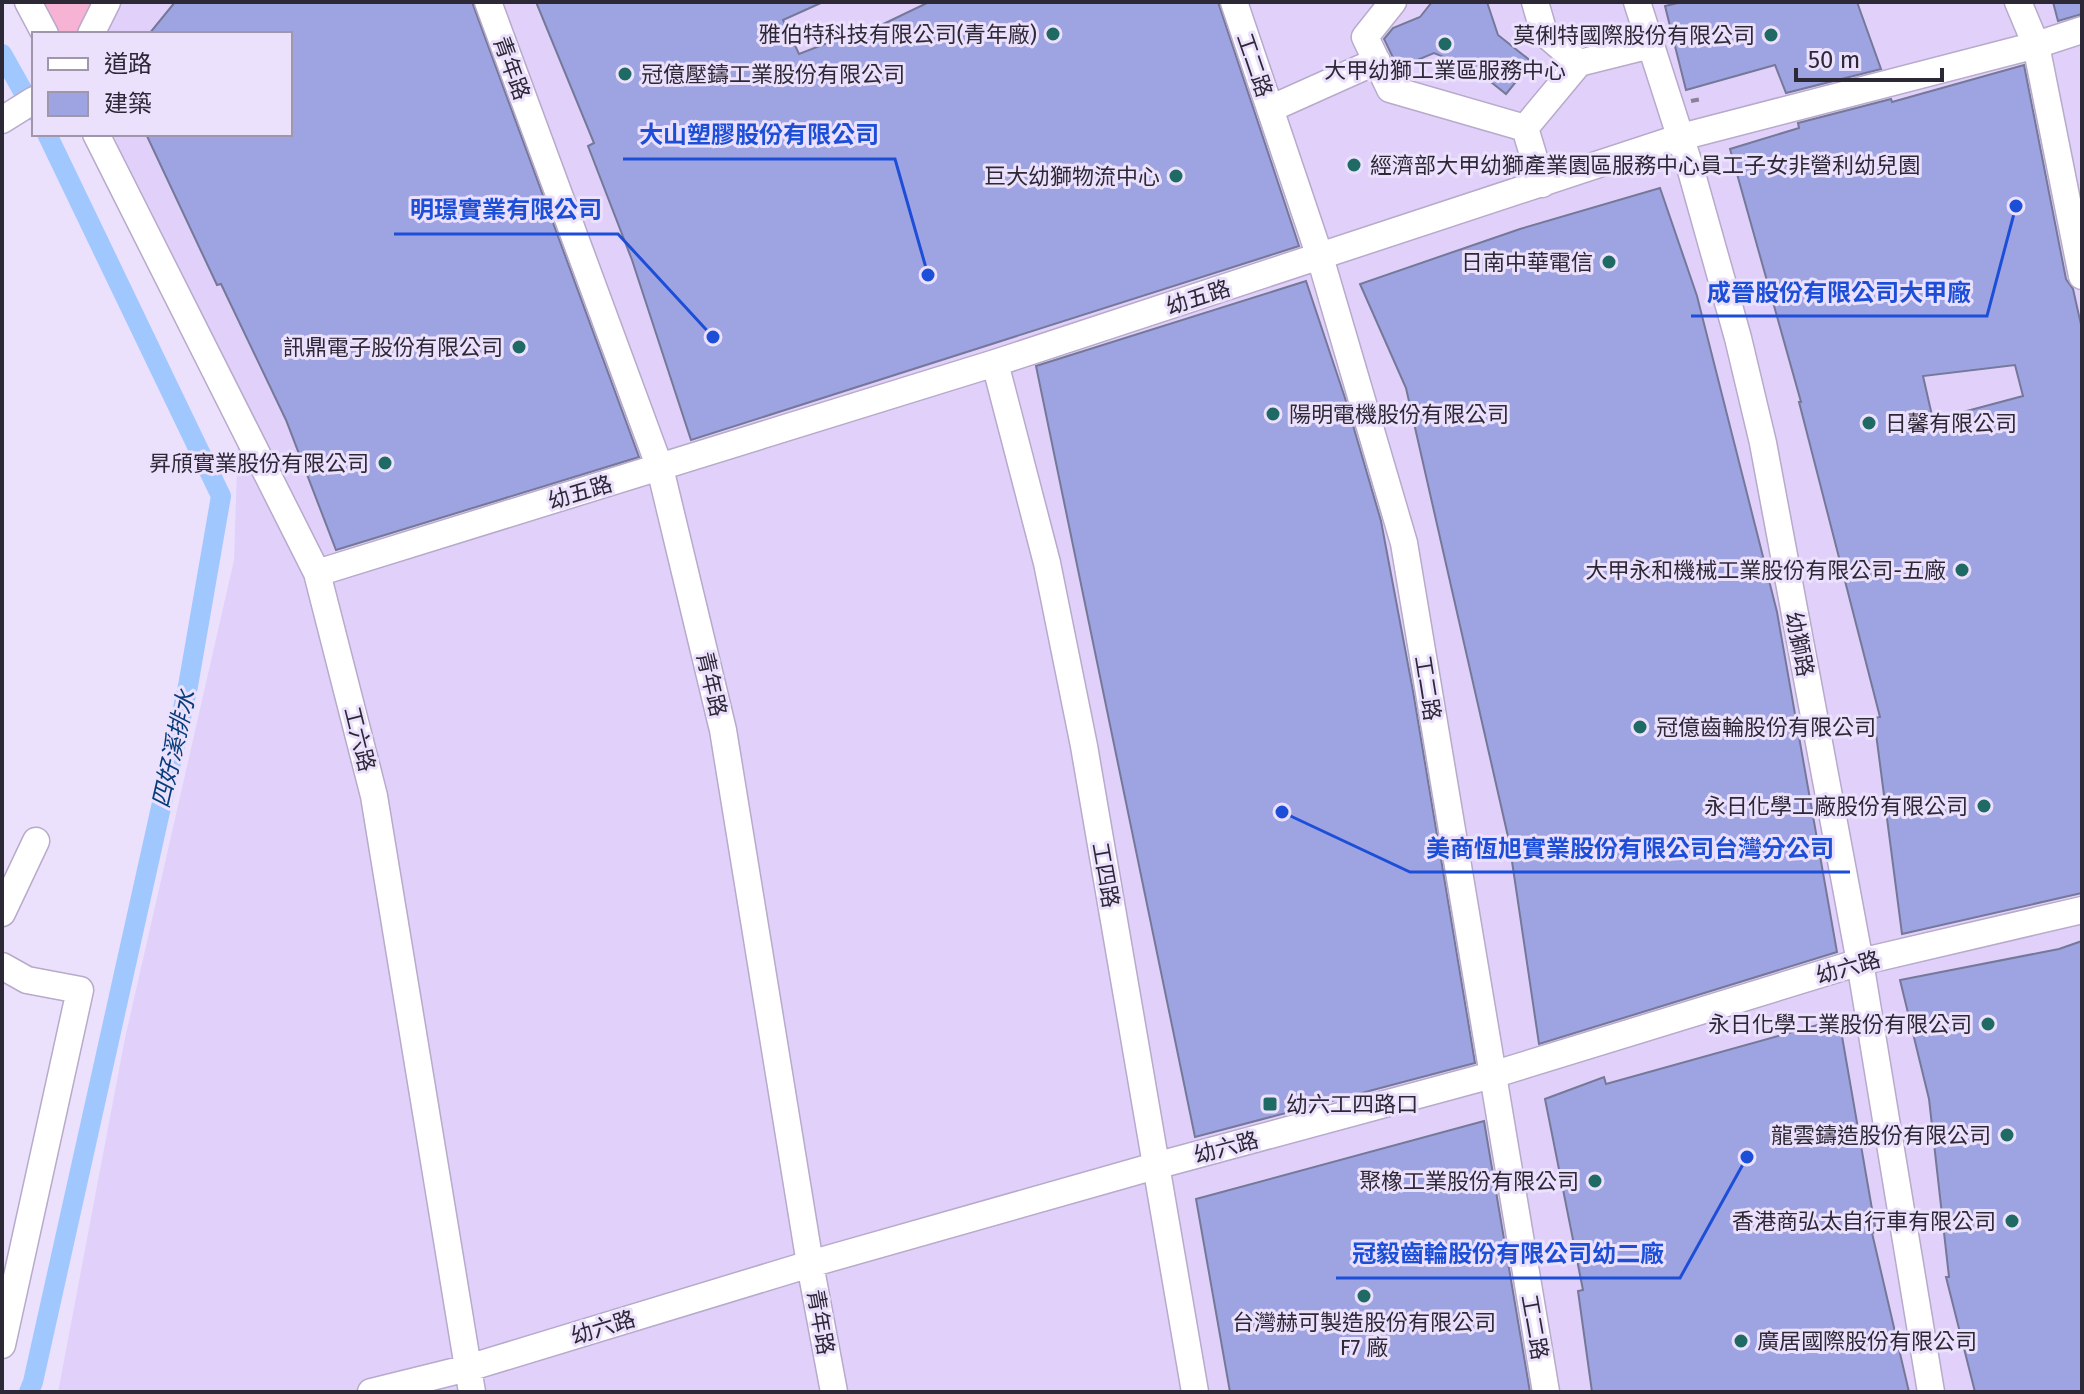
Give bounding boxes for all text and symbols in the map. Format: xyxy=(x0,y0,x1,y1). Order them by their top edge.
place label: 雅伯特科技有限公司(青年廠) xyxy=(759,21,1037,48)
place label: 莫俐特國際股份有限公司 xyxy=(1513,22,1755,49)
marker: 雅伯特科技有限公司(青年廠) xyxy=(1044,25,1062,43)
marker: 莫俐特國際股份有限公司 xyxy=(1762,26,1780,44)
street label: 工二路 xyxy=(1231,30,1278,101)
legend xyxy=(32,32,292,136)
scale bar xyxy=(1796,32,1942,82)
street label: 青年路 xyxy=(488,33,536,104)
marker: 大甲幼獅工業區服務中心 xyxy=(1436,35,1454,53)
text: 50 m xyxy=(1808,46,1860,74)
text: 道路 xyxy=(104,50,152,78)
place label: 大甲幼獅工業區服務中心 xyxy=(1324,57,1566,84)
place label: 冠億壓鑄工業股份有限公司 xyxy=(641,61,905,88)
marker: 冠億壓鑄工業股份有限公司 xyxy=(616,65,634,83)
text: 建築 xyxy=(104,90,152,118)
callout: 大山塑膠股份有限公司 xyxy=(623,111,895,159)
text: 大山塑膠股份有限公司 xyxy=(639,121,879,149)
place label: 經濟部大甲幼獅產業園區服務中心員工子女非營利幼兒園 xyxy=(1370,152,1920,179)
marker: 經濟部大甲幼獅產業園區服務中心員工子女非營利幼兒園 xyxy=(1345,156,1363,174)
place label: 巨大幼獅物流中心 xyxy=(984,163,1160,190)
marker: 巨大幼獅物流中心 xyxy=(1167,167,1185,185)
callout: 明璟實業有限公司 xyxy=(394,186,618,234)
text: 明璟實業有限公司 xyxy=(410,196,602,224)
place label: 日南中華電信 xyxy=(1461,249,1593,276)
marker: 日南中華電信 xyxy=(1600,253,1618,271)
callout: 成晉股份有限公司大甲廠 xyxy=(1691,268,1987,316)
street label: 幼五路 xyxy=(1163,274,1234,321)
text: 成晉股份有限公司大甲廠 xyxy=(1707,279,1971,307)
place label: 訊鼎電子股份有限公司 xyxy=(283,334,503,361)
marker: 訊鼎電子股份有限公司 xyxy=(510,338,528,356)
place label: 陽明電機股份有限公司 xyxy=(1289,401,1509,428)
marker: 陽明電機股份有限公司 xyxy=(1264,405,1282,423)
place label: 日馨有限公司 xyxy=(1885,410,2017,437)
marker: 日馨有限公司 xyxy=(1860,414,1878,432)
place label: 昇頎實業股份有限公司 xyxy=(149,450,369,477)
marker: 昇頎實業股份有限公司 xyxy=(376,454,394,472)
street label: 幼五路 xyxy=(545,470,616,515)
place label: 大甲永和機械工業股份有限公司-五廠 xyxy=(1585,557,1946,584)
marker: 大甲永和機械工業股份有限公司-五廠 xyxy=(1953,561,1971,579)
street label: 幼獅路 xyxy=(1780,609,1819,679)
street label: 青年路 xyxy=(691,649,732,719)
street label: 工二路 xyxy=(1409,653,1446,723)
water label: 四好溪排水 xyxy=(147,686,201,811)
street label: 工六路 xyxy=(338,704,381,774)
place label: 冠億齒輪股份有限公司 xyxy=(1656,714,1876,741)
marker: 冠億齒輪股份有限公司 xyxy=(1631,718,1649,736)
place label: 永日化學工廠股份有限公司 xyxy=(1704,793,1968,820)
marker: 永日化學工廠股份有限公司 xyxy=(1975,797,1993,815)
callout: 美商恆旭實業股份有限公司台灣分公司 xyxy=(1410,824,1850,872)
text: 美商恆旭實業股份有限公司台灣分公司 xyxy=(1426,835,1834,863)
street label: 工四路 xyxy=(1086,840,1125,910)
street label: 幼六路 xyxy=(1813,945,1884,990)
place label: 永日化學工業股份有限公司 xyxy=(1708,1011,1972,1038)
marker: 永日化學工業股份有限公司 xyxy=(1979,1015,1997,1033)
place label: 幼六工四路口 xyxy=(1286,1091,1418,1118)
marker: 幼六工四路口 xyxy=(1261,1095,1279,1113)
place label: 龍雲鑄造股份有限公司 xyxy=(1771,1122,1991,1149)
street label: 幼六路 xyxy=(1191,1126,1262,1169)
marker: 龍雲鑄造股份有限公司 xyxy=(1998,1126,2016,1144)
place label: 聚橡工業股份有限公司 xyxy=(1359,1168,1579,1195)
marker: 聚橡工業股份有限公司 xyxy=(1586,1172,1604,1190)
place label: 香港商弘太自行車有限公司 xyxy=(1732,1208,1996,1235)
marker: 香港商弘太自行車有限公司 xyxy=(2003,1212,2021,1230)
callout: 冠毅齒輪股份有限公司幼二廠 xyxy=(1336,1230,1680,1278)
text: 冠毅齒輪股份有限公司幼二廠 xyxy=(1352,1240,1664,1268)
street label: 青年路 xyxy=(801,1287,840,1357)
marker: 台灣赫可製造股份有限公司 F7 廠 xyxy=(1355,1287,1373,1305)
street label: 工二路 xyxy=(1515,1292,1554,1362)
street label: 幼六路 xyxy=(568,1305,639,1350)
place label: 台灣赫可製造股份有限公司 F7 廠 xyxy=(1232,1309,1496,1361)
place label: 廣居國際股份有限公司 xyxy=(1757,1328,1977,1355)
marker: 廣居國際股份有限公司 xyxy=(1732,1332,1750,1350)

